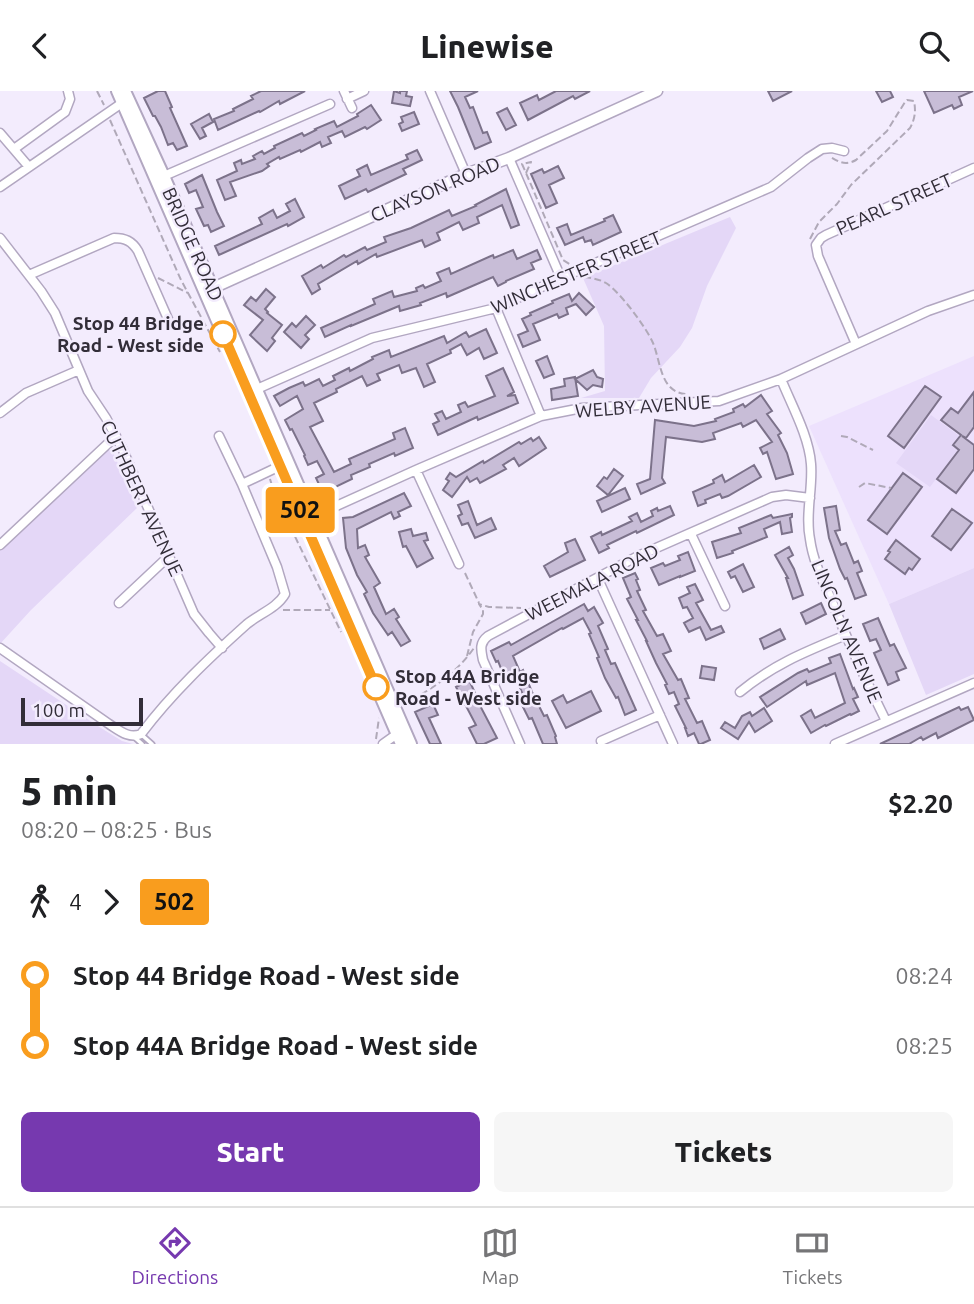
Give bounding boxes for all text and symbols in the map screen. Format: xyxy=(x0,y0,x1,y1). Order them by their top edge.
icon: back xyxy=(21,27,59,65)
icon: search xyxy=(915,27,953,65)
text: Linewise xyxy=(420,28,554,64)
street label: CLAYSON ROAD xyxy=(367,152,503,226)
street label: PEARL STREET xyxy=(833,168,956,239)
street label: BRIDGE ROAD xyxy=(158,184,228,304)
street label: WINCHESTER STREET xyxy=(487,226,665,318)
place label: Stop 44 Bridge Road - West side xyxy=(57,312,204,356)
marker: Stop 44 Bridge Road - West side xyxy=(210,321,236,347)
street label: WELBY AVENUE xyxy=(574,390,712,422)
street label: CUTHBERT AVENUE xyxy=(96,417,188,579)
line badge: 502 xyxy=(260,487,340,533)
text: 502 xyxy=(280,496,320,523)
street label: WEEMALA ROAD xyxy=(522,539,662,625)
street label: LINCOLN AVENUE xyxy=(807,556,887,706)
place label: Stop 44A Bridge Road - West side xyxy=(395,665,542,709)
marker: Stop 44A Bridge Road - West side xyxy=(363,674,389,700)
scale bar xyxy=(21,695,144,727)
text: 100 m xyxy=(32,699,85,721)
text: 5 min xyxy=(21,770,118,812)
text: $2.20 xyxy=(888,789,953,818)
text: 08:20 – 08:25 · Bus xyxy=(21,817,212,842)
icon: walk xyxy=(21,883,59,921)
icon: forward xyxy=(92,883,130,921)
text: 502 xyxy=(154,888,195,915)
text: 4 xyxy=(69,889,82,914)
text: Stop 44 Bridge Road - West side xyxy=(73,961,460,990)
text: 08:24 xyxy=(895,963,953,988)
text: Stop 44A Bridge Road - West side xyxy=(73,1031,478,1060)
text: 08:25 xyxy=(895,1033,953,1058)
button: Start xyxy=(21,1112,480,1192)
button: Tickets xyxy=(494,1112,953,1192)
tab: Directions xyxy=(132,1224,218,1288)
tab: Map xyxy=(481,1224,519,1288)
tab: Tickets xyxy=(783,1224,842,1288)

